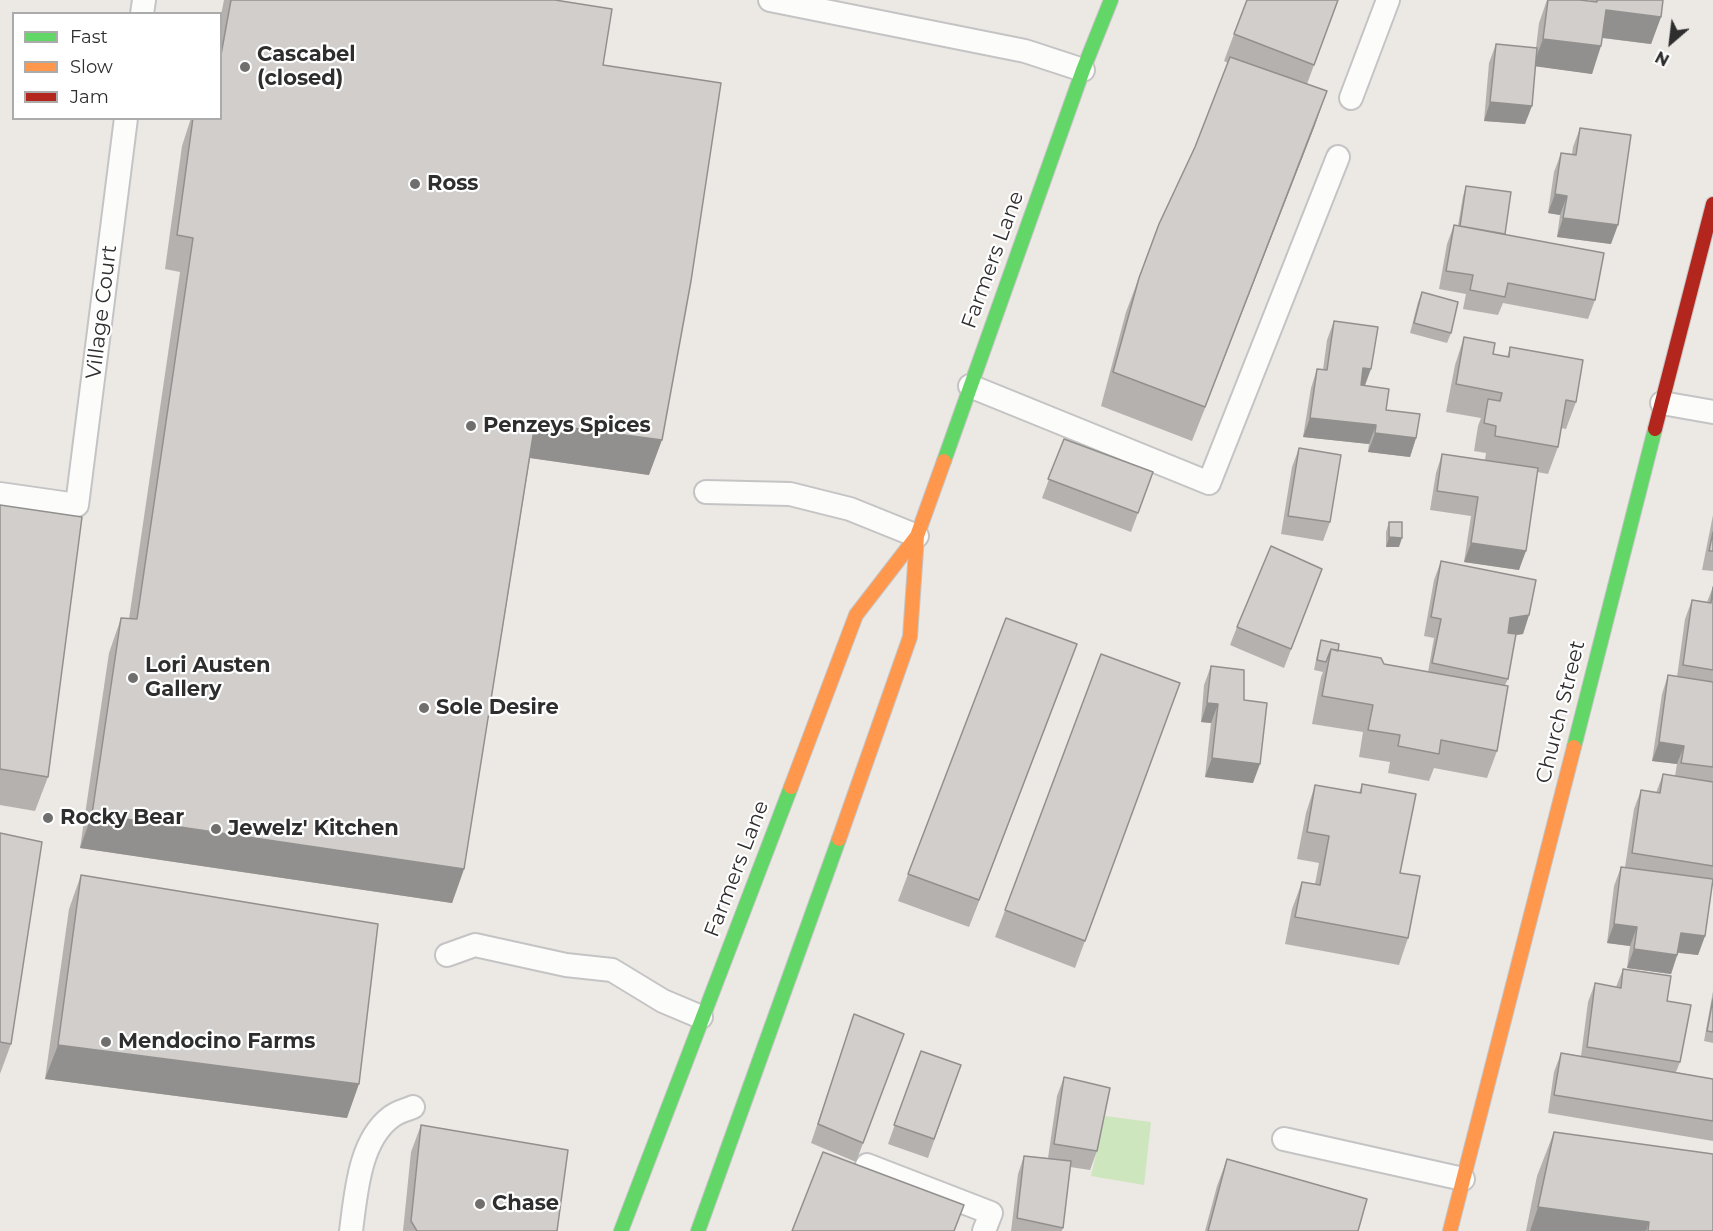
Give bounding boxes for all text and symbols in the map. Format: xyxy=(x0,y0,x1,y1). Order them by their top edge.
legend xyxy=(12,12,222,120)
north arrow xyxy=(1641,12,1701,72)
text: Fast xyxy=(70,26,108,48)
place label: Cascabel (closed) xyxy=(257,42,356,92)
text: N xyxy=(1652,47,1672,70)
text: Slow xyxy=(70,56,113,78)
marker: Cascabel (closed) xyxy=(238,60,252,74)
text: Jam xyxy=(70,86,109,108)
place label: Ross xyxy=(427,171,478,197)
marker: Ross xyxy=(408,177,422,191)
street label: Farmers Lane xyxy=(956,188,1030,332)
street label: Village Court xyxy=(81,243,123,381)
place label: Penzeys Spices xyxy=(483,413,651,439)
marker: Penzeys Spices xyxy=(464,419,478,433)
street label: Church Street xyxy=(1531,638,1591,786)
place label: Lori Austen Gallery xyxy=(145,653,271,703)
marker: Lori Austen Gallery xyxy=(126,671,140,685)
place label: Sole Desire xyxy=(436,695,559,721)
marker: Sole Desire xyxy=(417,701,431,715)
street label: Farmers Lane xyxy=(699,797,775,941)
place label: Rocky Bear xyxy=(60,805,184,831)
marker: Rocky Bear xyxy=(41,811,55,825)
place label: Jewelz' Kitchen xyxy=(228,816,399,842)
marker: Jewelz' Kitchen xyxy=(209,822,223,836)
place label: Mendocino Farms xyxy=(118,1029,315,1055)
marker: Mendocino Farms xyxy=(99,1035,113,1049)
place label: Chase xyxy=(492,1191,559,1217)
marker: Chase xyxy=(473,1197,487,1211)

